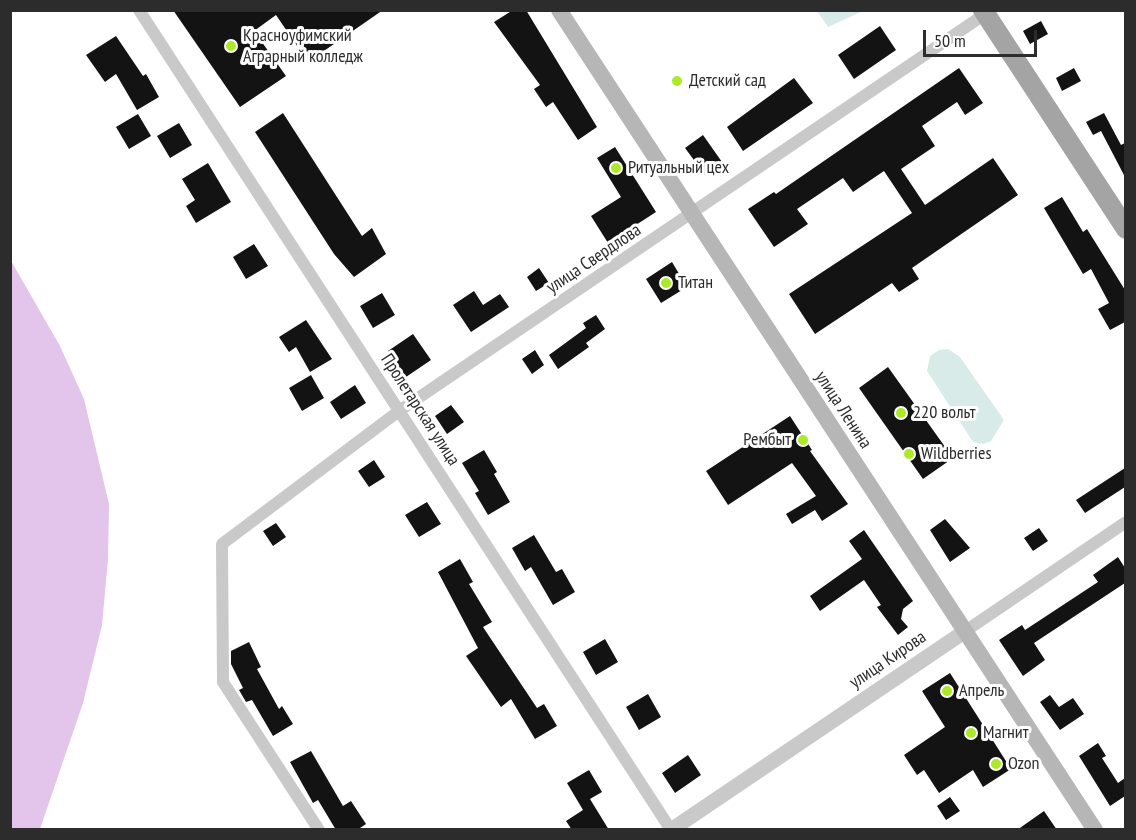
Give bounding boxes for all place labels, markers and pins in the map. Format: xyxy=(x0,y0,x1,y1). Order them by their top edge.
place label: Красноуфимский Аграрный колледж xyxy=(243,25,363,68)
marker: Красноуфимский Аграрный колледж xyxy=(224,39,238,53)
place label: Детский сад xyxy=(689,70,766,92)
marker: Детский сад xyxy=(670,74,684,88)
place label: Ритуальный цех xyxy=(628,157,729,179)
marker: Ритуальный цех xyxy=(609,161,623,175)
place label: Титан xyxy=(678,272,713,294)
marker: Титан xyxy=(659,276,673,290)
place label: 220 вольт xyxy=(913,402,975,424)
marker: 220 вольт xyxy=(894,406,908,420)
place label: Рембыт xyxy=(743,429,791,451)
marker: Рембыт xyxy=(796,433,810,447)
place label: Wildberries xyxy=(921,443,992,465)
marker: Wildberries xyxy=(902,447,916,461)
place label: Апрель xyxy=(959,680,1004,702)
marker: Апрель xyxy=(940,684,954,698)
place label: Магнит xyxy=(983,722,1028,744)
marker: Магнит xyxy=(964,726,978,740)
place label: Ozon xyxy=(1008,753,1040,775)
marker: Ozon xyxy=(989,757,1003,771)

